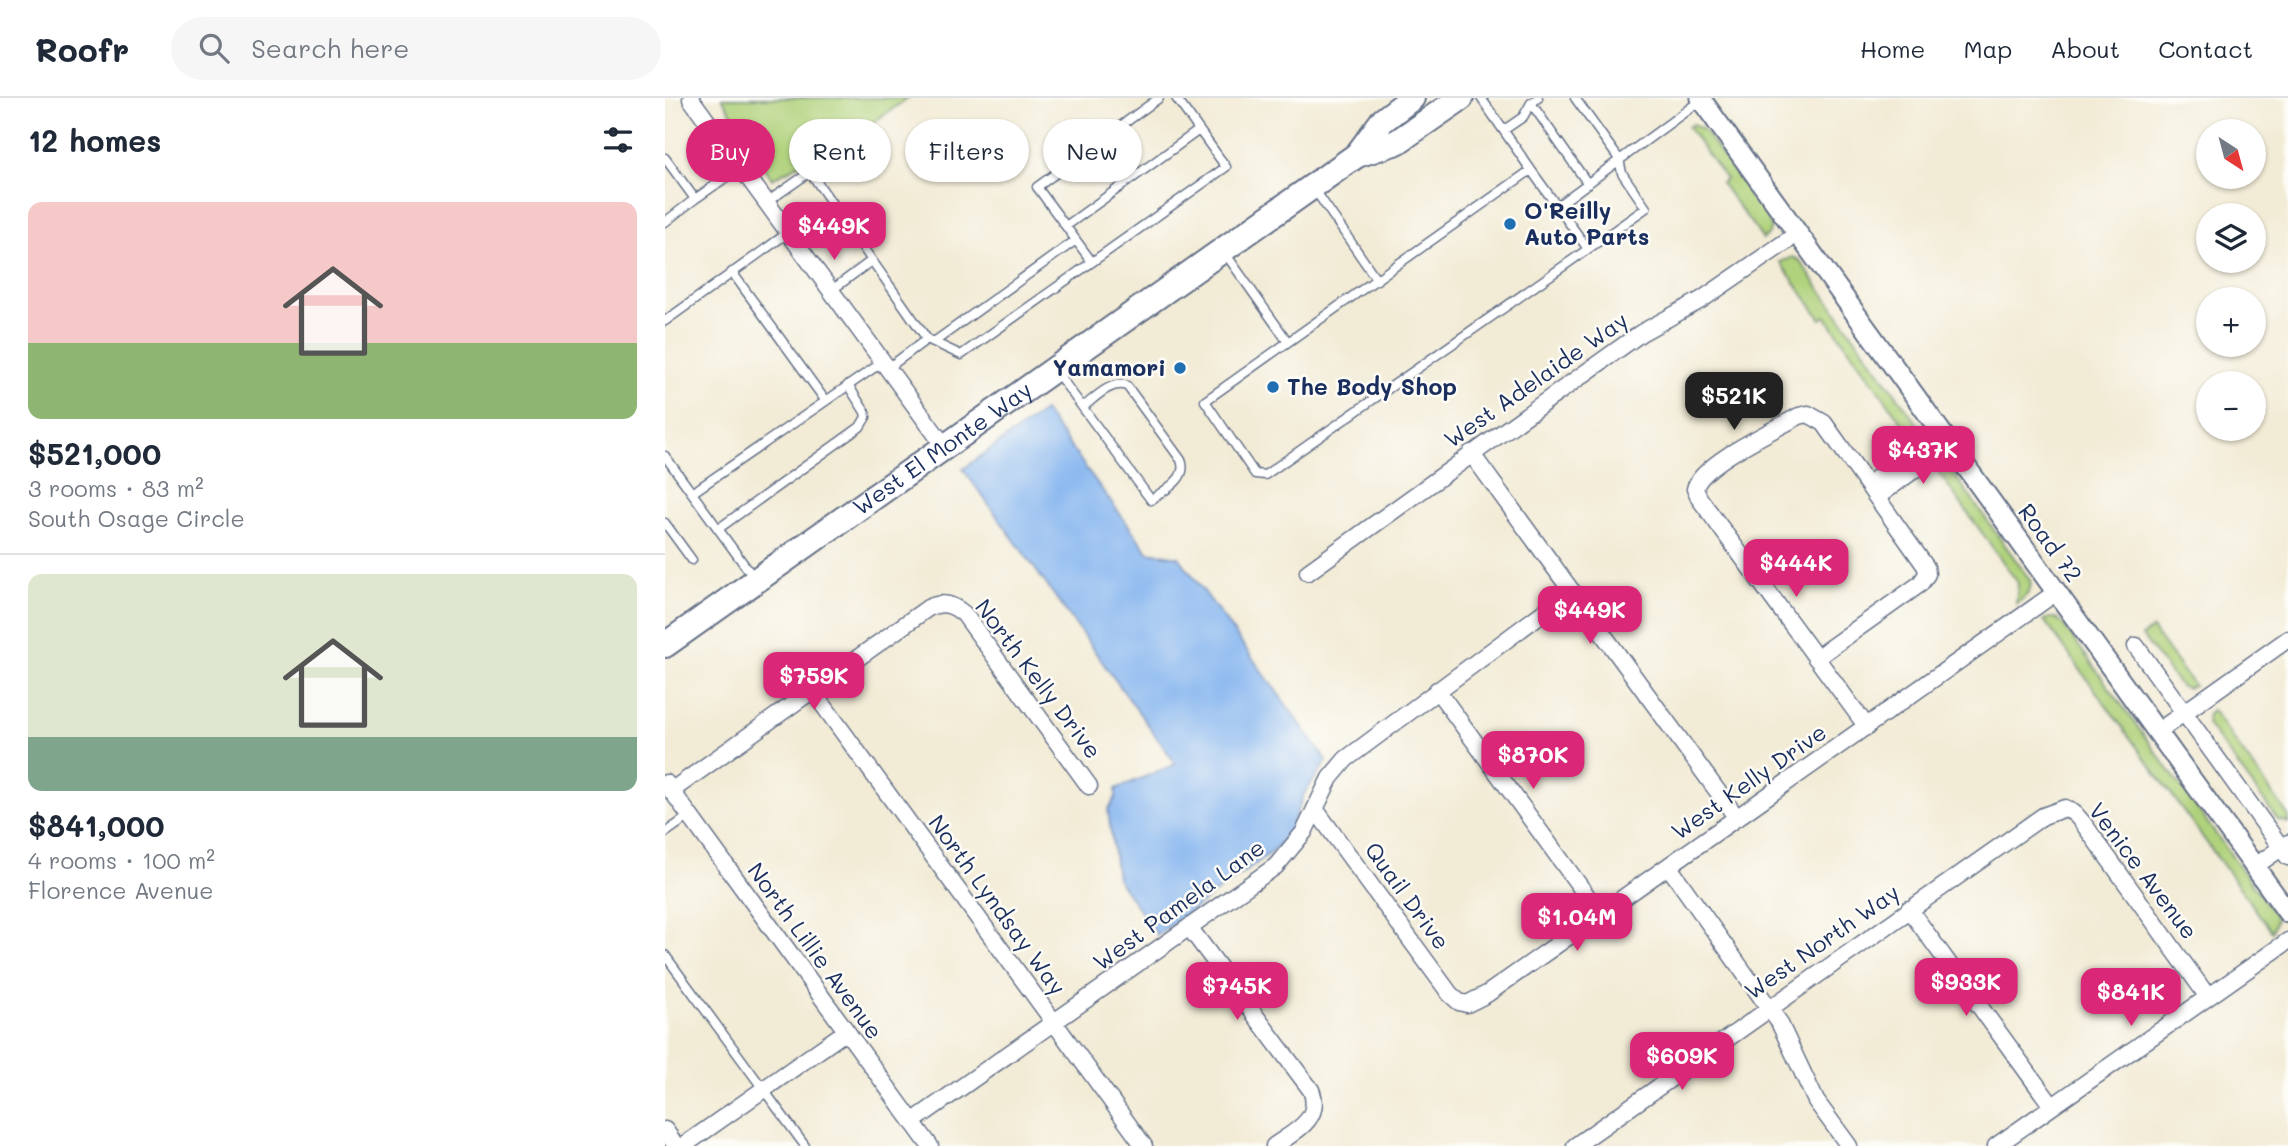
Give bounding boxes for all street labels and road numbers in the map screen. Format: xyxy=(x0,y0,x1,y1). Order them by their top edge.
street label: West Adelaide Way xyxy=(1438,304,1633,454)
street label: West El Monte Way xyxy=(847,374,1037,521)
street label: Road 72 xyxy=(2012,497,2089,588)
street label: North Kelly Drive xyxy=(969,592,1109,764)
street label: West Kelly Drive xyxy=(1665,716,1832,846)
street label: Venice Avenue xyxy=(2083,796,2205,945)
street label: North Lyndsay Way xyxy=(922,808,1073,1000)
street label: West Pamela Lane xyxy=(1087,832,1270,977)
street label: Quail Drive xyxy=(1359,836,1457,955)
street label: North Lillie Avenue xyxy=(742,856,890,1045)
street label: West North Way xyxy=(1738,877,1905,1006)

